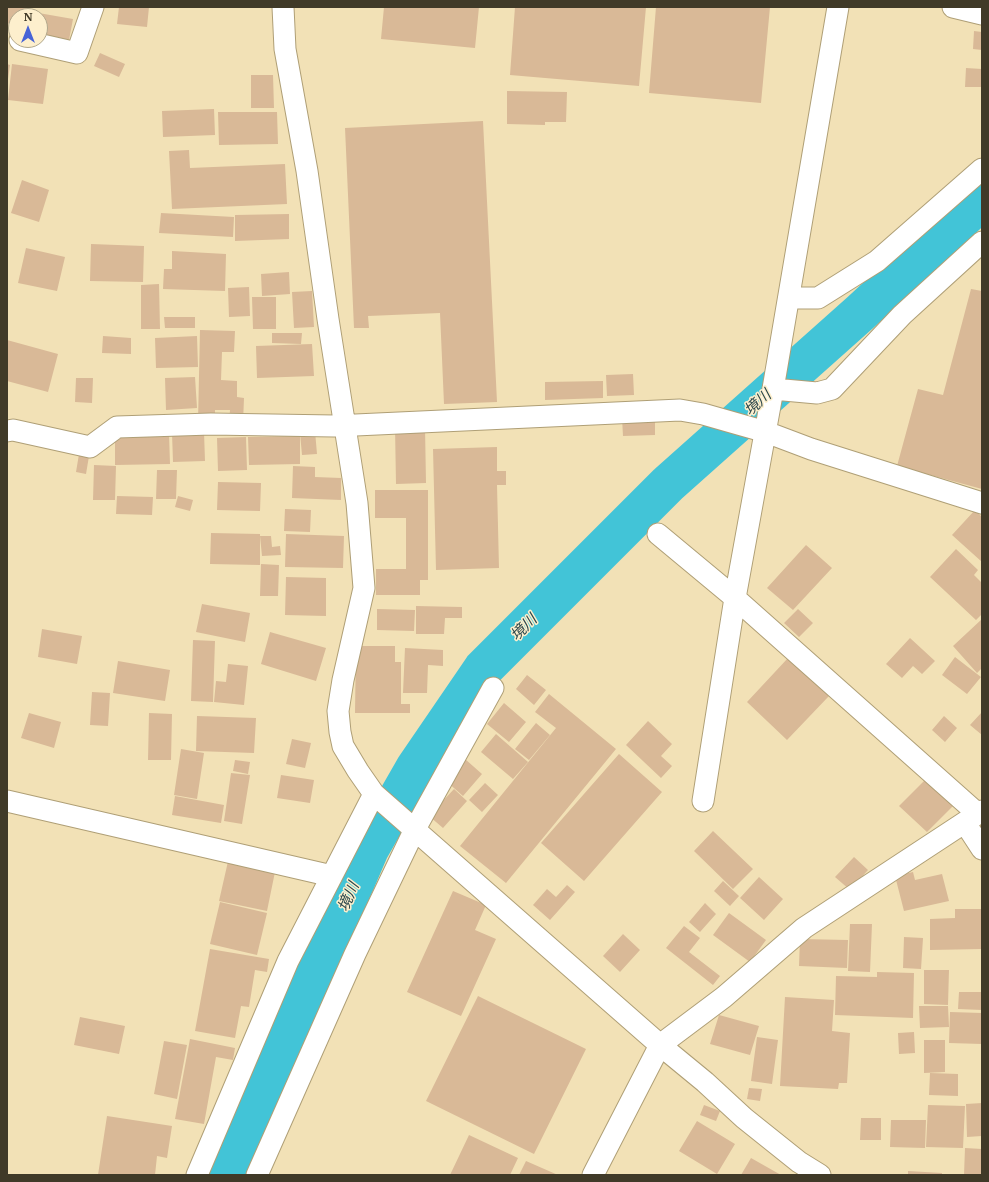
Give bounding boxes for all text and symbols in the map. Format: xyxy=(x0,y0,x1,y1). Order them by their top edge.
north arrow xyxy=(8,8,48,48)
text: N xyxy=(24,10,32,24)
water label: 境川 xyxy=(741,386,775,420)
water label: 境川 xyxy=(507,611,541,645)
water label: 境川 xyxy=(335,880,363,914)

